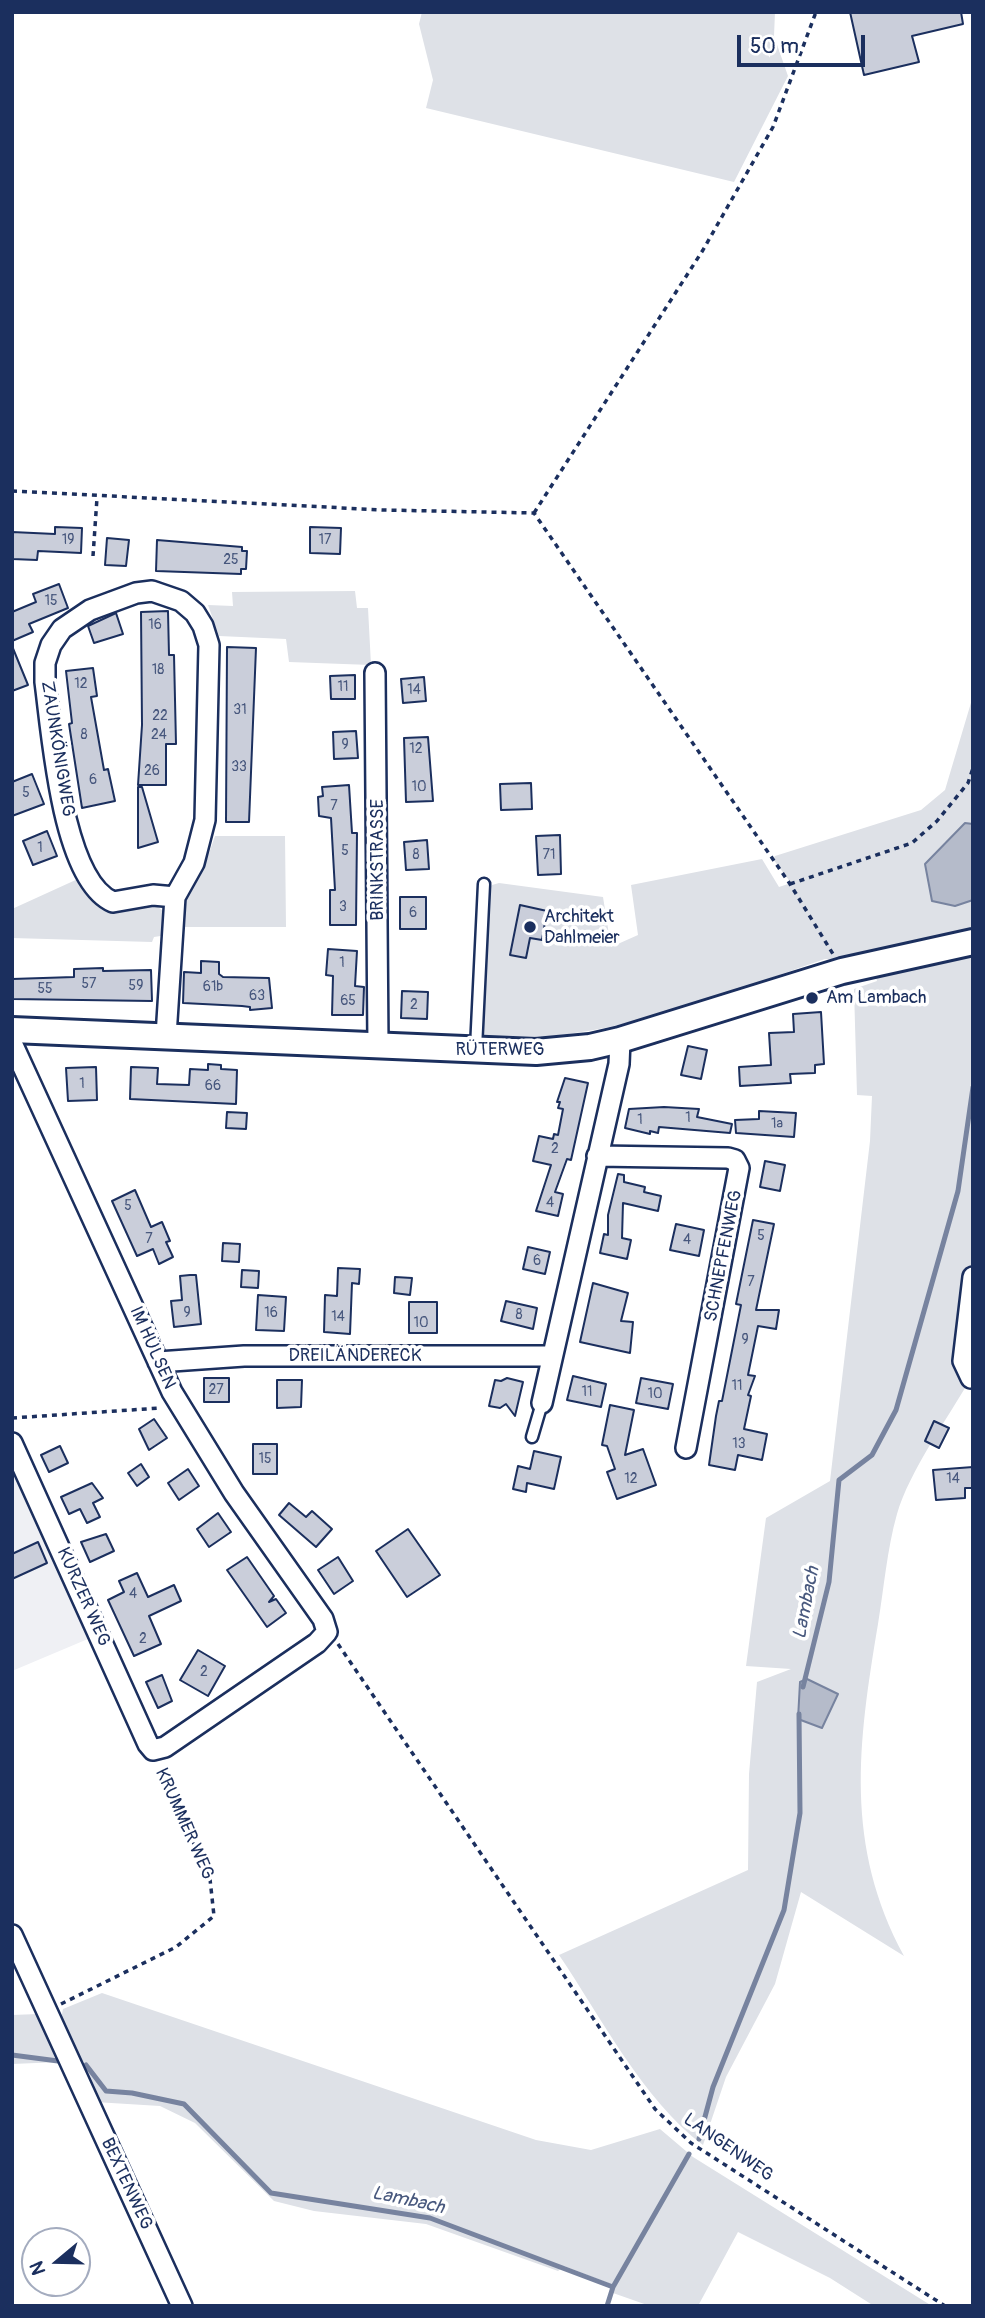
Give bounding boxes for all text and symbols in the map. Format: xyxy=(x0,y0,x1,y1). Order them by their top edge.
scale bar xyxy=(740,21,868,65)
text: 50 m xyxy=(750,33,799,60)
house number: 19 xyxy=(62,532,74,548)
house number: 17 xyxy=(319,532,331,548)
house number: 25 xyxy=(223,552,239,568)
house number: 15 xyxy=(44,593,58,609)
house number: 16 xyxy=(148,617,162,633)
house number: 18 xyxy=(152,662,164,678)
house number: 12 xyxy=(74,676,88,692)
house number: 11 xyxy=(338,679,348,695)
street label: ZAUNKÖNIGWEG xyxy=(36,680,78,818)
house number: 14 xyxy=(407,682,421,698)
house number: 31 xyxy=(233,702,247,718)
house number: 22 xyxy=(152,708,168,724)
house number: 8 xyxy=(80,727,88,743)
house number: 24 xyxy=(151,727,167,743)
house number: 9 xyxy=(341,737,349,753)
house number: 12 xyxy=(409,741,423,757)
house number: 33 xyxy=(231,759,247,775)
house number: 26 xyxy=(144,763,160,779)
house number: 6 xyxy=(89,772,97,788)
house number: 10 xyxy=(411,779,427,795)
house number: 5 xyxy=(22,785,30,801)
house number: 7 xyxy=(330,798,338,814)
street label: BRINKSTRASSE xyxy=(367,799,389,921)
house number: 1 xyxy=(37,840,43,856)
house number: 5 xyxy=(341,843,349,859)
house number: 8 xyxy=(412,847,420,863)
house number: 71 xyxy=(543,847,555,863)
house number: 3 xyxy=(339,899,347,915)
house number: 6 xyxy=(409,905,417,921)
place label: Architekt Dahlmeier xyxy=(544,906,620,948)
marker: Architekt Dahlmeier xyxy=(522,919,538,935)
house number: 1 xyxy=(339,955,345,971)
house number: 57 xyxy=(82,976,96,992)
house number: 59 xyxy=(129,978,143,994)
house number: 61b xyxy=(203,979,223,995)
house number: 55 xyxy=(37,981,53,997)
place label: Am Lambach xyxy=(826,987,927,1009)
house number: 63 xyxy=(249,988,265,1004)
marker: Am Lambach xyxy=(804,990,820,1006)
house number: 65 xyxy=(340,993,356,1009)
house number: 2 xyxy=(410,997,418,1013)
street label: RÜTERWEG xyxy=(455,1039,545,1061)
house number: 1 xyxy=(79,1076,85,1092)
house number: 66 xyxy=(205,1078,221,1094)
house number: 1 xyxy=(685,1110,691,1126)
house number: 1 xyxy=(637,1112,643,1128)
house number: 1a xyxy=(771,1116,783,1132)
house number: 2 xyxy=(551,1141,559,1157)
street label: SCHNEPFENWEG xyxy=(701,1188,747,1324)
house number: 4 xyxy=(546,1195,554,1211)
house number: 5 xyxy=(124,1198,132,1214)
house number: 5 xyxy=(757,1228,765,1244)
house number: 7 xyxy=(145,1231,153,1247)
house number: 4 xyxy=(683,1232,691,1248)
house number: 6 xyxy=(533,1253,541,1269)
house number: 7 xyxy=(747,1274,755,1290)
street label: IM HÜLSEN xyxy=(124,1303,180,1393)
house number: 9 xyxy=(183,1305,191,1321)
house number: 16 xyxy=(264,1305,278,1321)
house number: 8 xyxy=(515,1307,523,1323)
house number: 14 xyxy=(331,1309,345,1325)
house number: 10 xyxy=(413,1315,429,1331)
house number: 9 xyxy=(741,1332,749,1348)
street label: DREILÄNDERECK xyxy=(289,1345,421,1367)
house number: 11 xyxy=(732,1378,742,1394)
house number: 27 xyxy=(208,1382,224,1398)
house number: 11 xyxy=(582,1384,592,1400)
house number: 10 xyxy=(647,1386,663,1402)
house number: 13 xyxy=(732,1436,746,1452)
house number: 15 xyxy=(258,1451,272,1467)
house number: 12 xyxy=(624,1471,638,1487)
house number: 14 xyxy=(946,1471,960,1487)
street label: KURZER WEG xyxy=(52,1544,114,1650)
water label: Lambach xyxy=(789,1565,825,1641)
house number: 4 xyxy=(129,1586,137,1602)
house number: 2 xyxy=(139,1631,147,1647)
house number: 2 xyxy=(200,1664,208,1680)
street label: KRUMMER WEG xyxy=(150,1765,218,1883)
street label: LANGENWEG xyxy=(679,2109,777,2187)
street label: BEXTENWEG xyxy=(95,2135,157,2233)
water label: Lambach xyxy=(370,2182,446,2220)
north arrow xyxy=(21,2227,91,2297)
text: N xyxy=(25,2258,51,2278)

